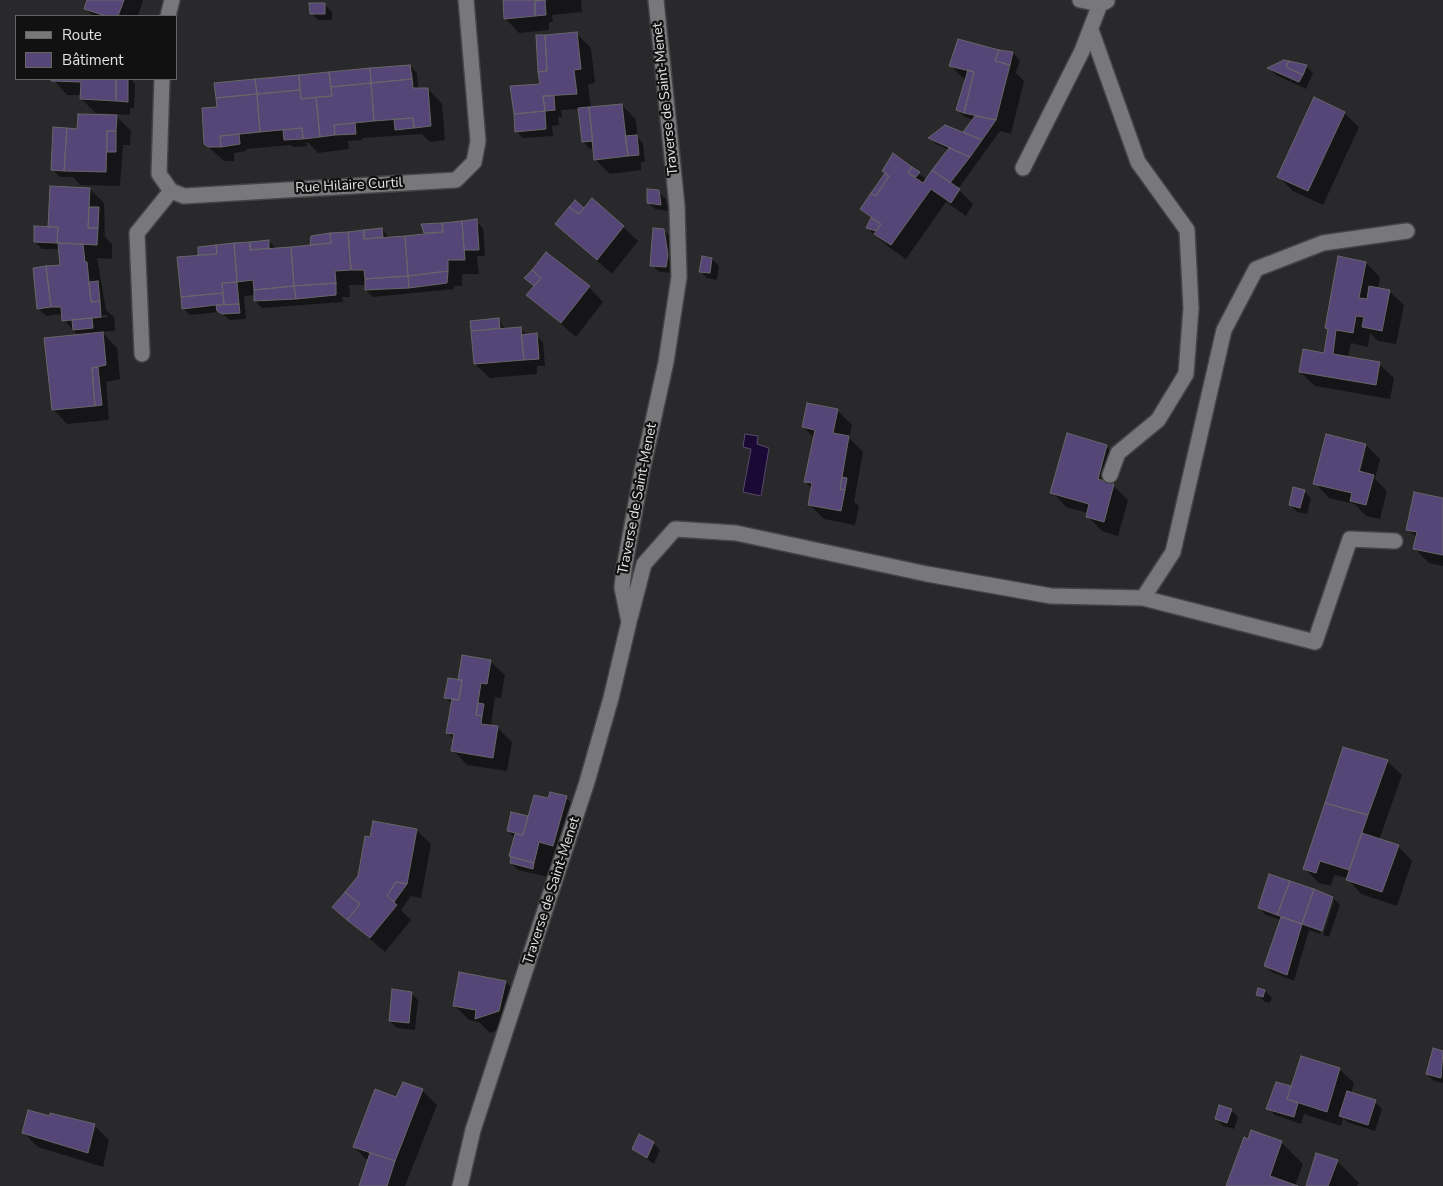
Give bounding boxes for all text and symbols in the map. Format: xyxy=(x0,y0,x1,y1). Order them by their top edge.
legend xyxy=(15,15,178,80)
street label: Traverse de Saint-Menet xyxy=(650,22,682,176)
text: Route xyxy=(62,25,102,45)
text: Bâtiment xyxy=(62,50,123,70)
street label: Rue Hilaire Curtil xyxy=(295,175,403,197)
street label: Traverse de Saint-Menet xyxy=(615,422,661,576)
street label: Traverse de Saint-Menet xyxy=(520,815,584,967)

